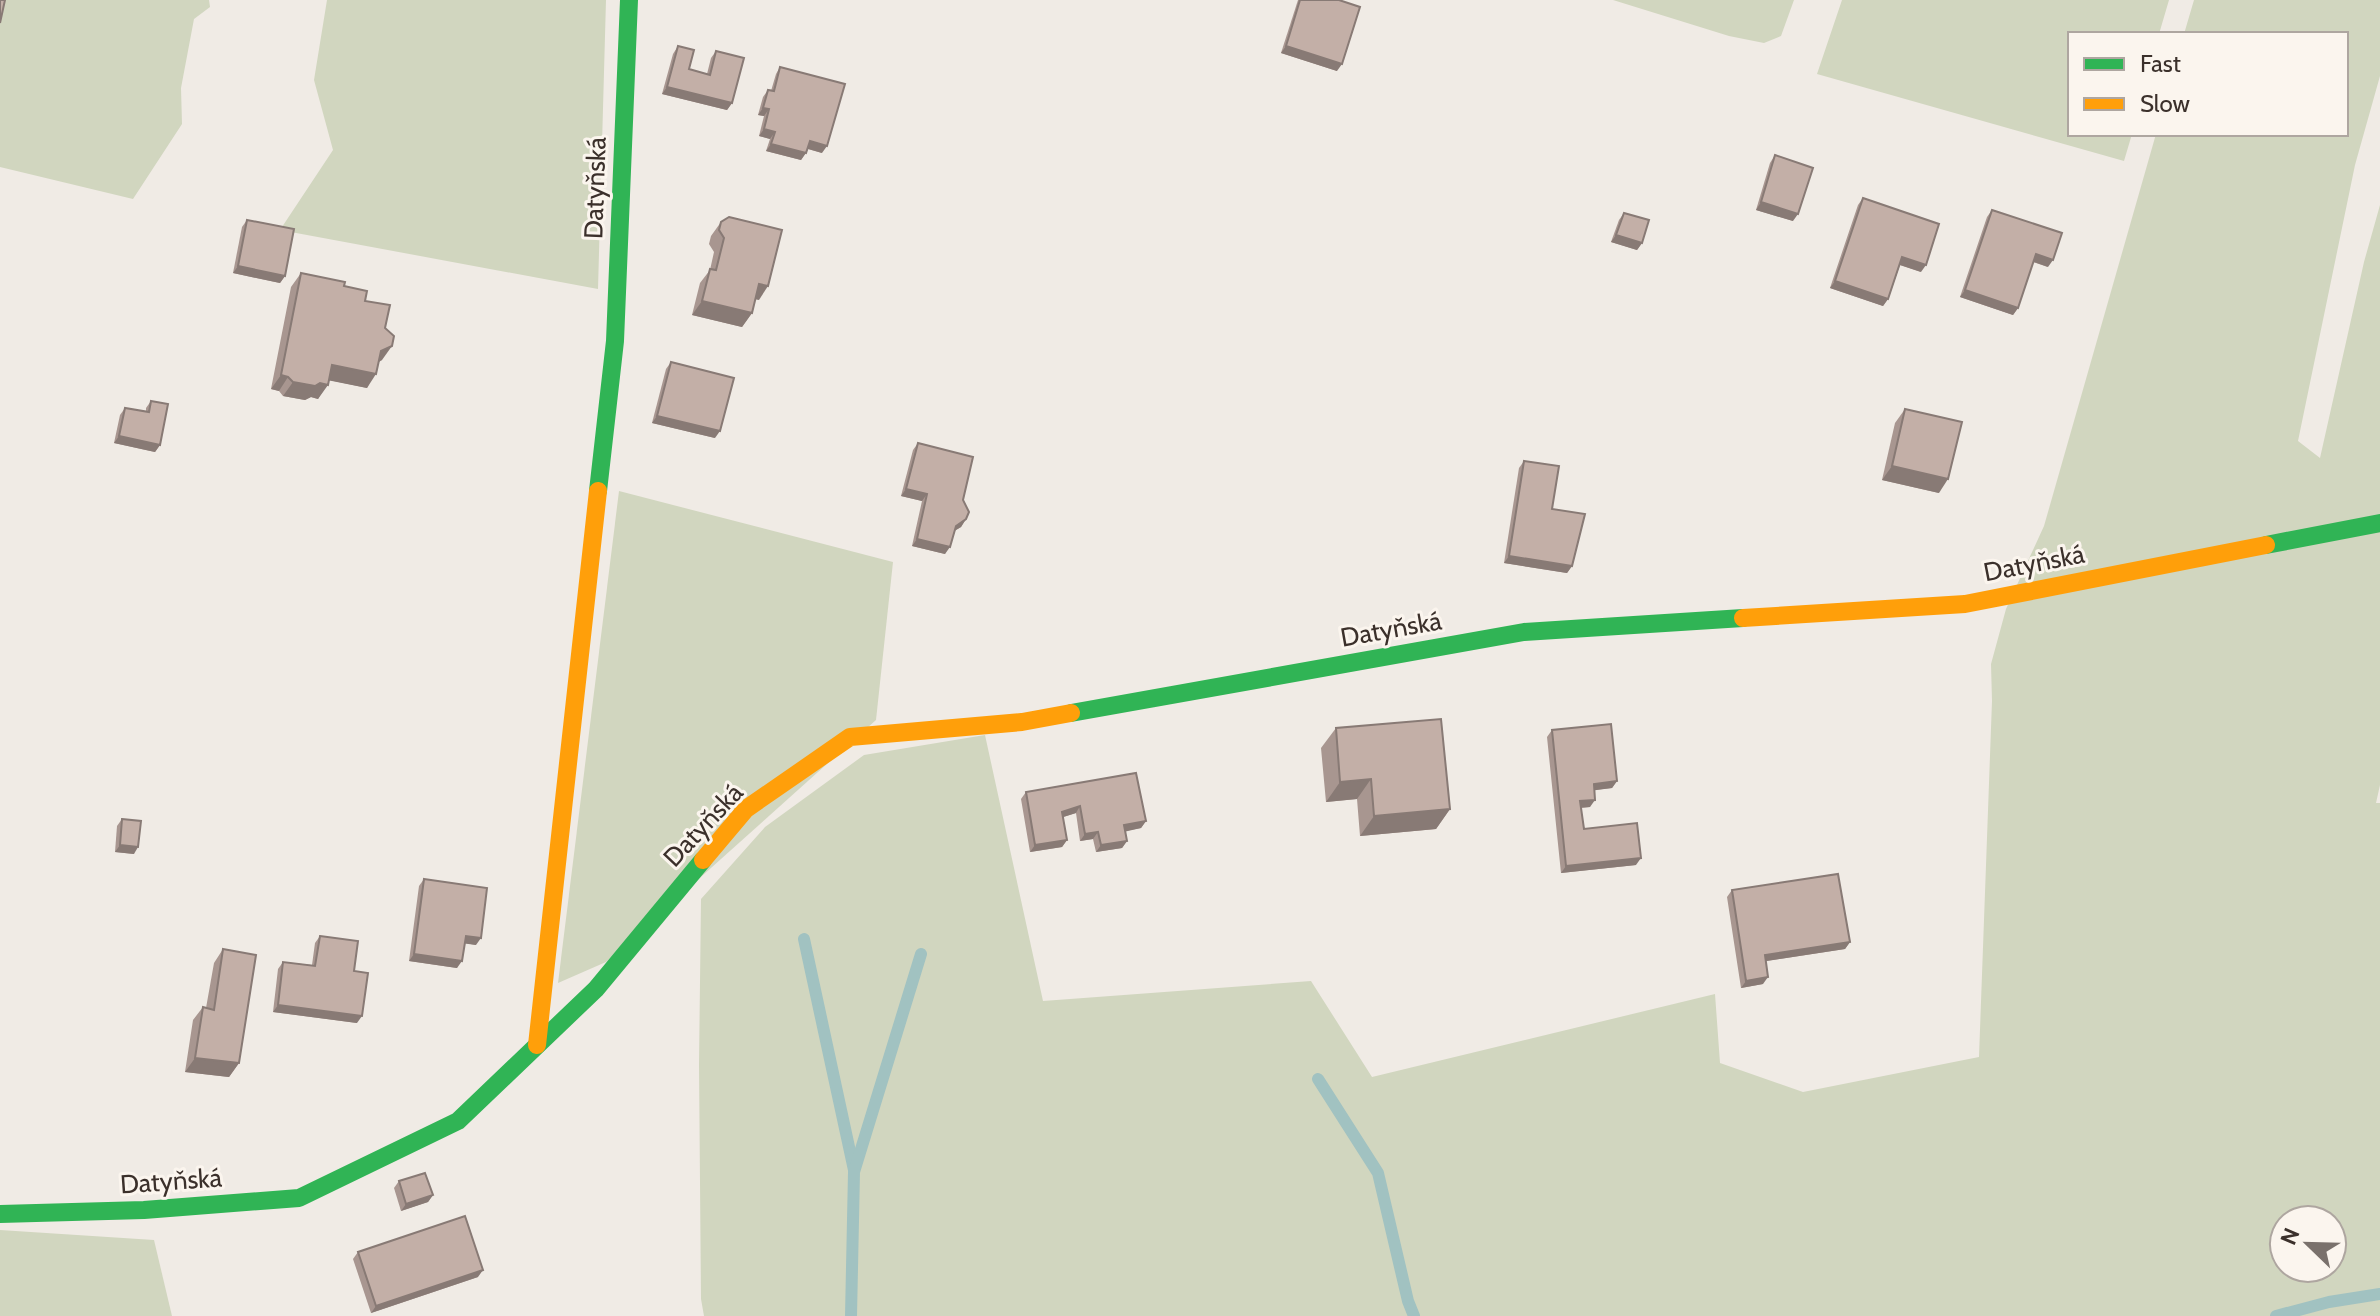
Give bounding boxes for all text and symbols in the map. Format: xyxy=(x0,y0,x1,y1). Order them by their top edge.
legend xyxy=(2068,32,2348,136)
text: Fast xyxy=(2140,49,2181,78)
text: Slow xyxy=(2140,89,2190,118)
street label: Datyňská xyxy=(577,136,613,240)
street label: Datyňská xyxy=(1981,537,2088,588)
street label: Datyňská xyxy=(1338,604,1445,654)
street label: Datyňská xyxy=(656,776,750,873)
street label: Datyňská xyxy=(119,1161,224,1201)
north arrow xyxy=(2268,1204,2348,1284)
text: N xyxy=(2275,1224,2306,1249)

